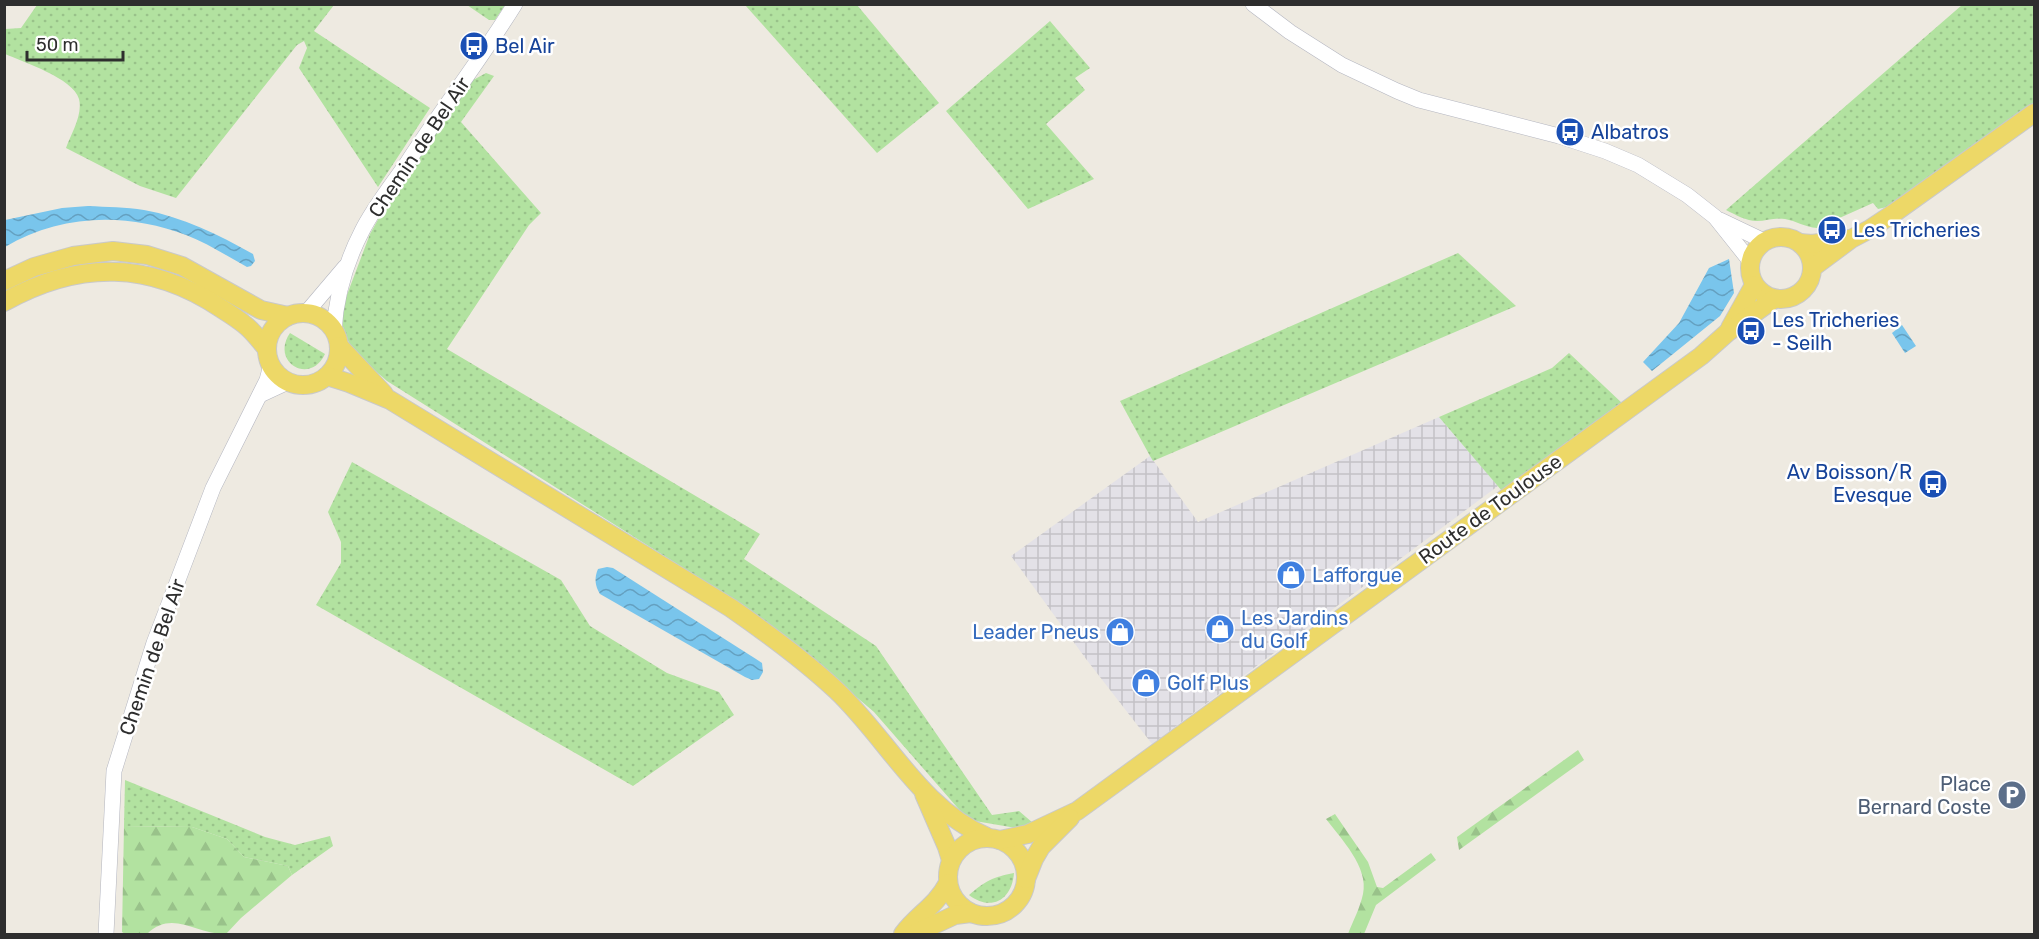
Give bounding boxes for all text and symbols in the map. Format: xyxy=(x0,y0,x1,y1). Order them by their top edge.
scale bar xyxy=(27,24,123,62)
bus stop icon: Bel Air xyxy=(458,30,490,62)
text: 50 m xyxy=(36,34,79,56)
place label: Bel Air xyxy=(495,34,555,58)
street label: Chemin de Bel Air xyxy=(363,72,475,222)
bus stop icon: Albatros xyxy=(1554,116,1586,148)
place label: Albatros xyxy=(1591,120,1669,144)
bus stop icon: Les Tricheries xyxy=(1816,214,1848,246)
place label: Les Tricheries xyxy=(1853,218,1981,242)
place label: Les Tricheries - Seilh xyxy=(1772,308,1900,355)
bus stop icon: Les Tricheries - Seilh xyxy=(1735,315,1767,347)
street label: Route de Toulouse xyxy=(1414,449,1566,569)
place label: Av Boisson/R Evesque xyxy=(1787,460,1912,507)
bus stop icon: Av Boisson/R Evesque xyxy=(1917,468,1949,500)
shop icon: Lafforgue xyxy=(1275,559,1307,591)
place label: Lafforgue xyxy=(1312,563,1402,587)
street label: Chemin de Bel Air xyxy=(114,575,190,738)
place label: Les Jardins du Golf xyxy=(1241,606,1348,653)
shop icon: Les Jardins du Golf xyxy=(1204,613,1236,645)
shop icon: Leader Pneus xyxy=(1104,616,1136,648)
place label: Leader Pneus xyxy=(972,620,1099,644)
shop icon: Golf Plus xyxy=(1130,667,1162,699)
place label: Golf Plus xyxy=(1167,671,1249,695)
place label: Place Bernard Coste xyxy=(1857,772,1991,819)
parking icon: Place Bernard Coste xyxy=(1996,779,2028,811)

